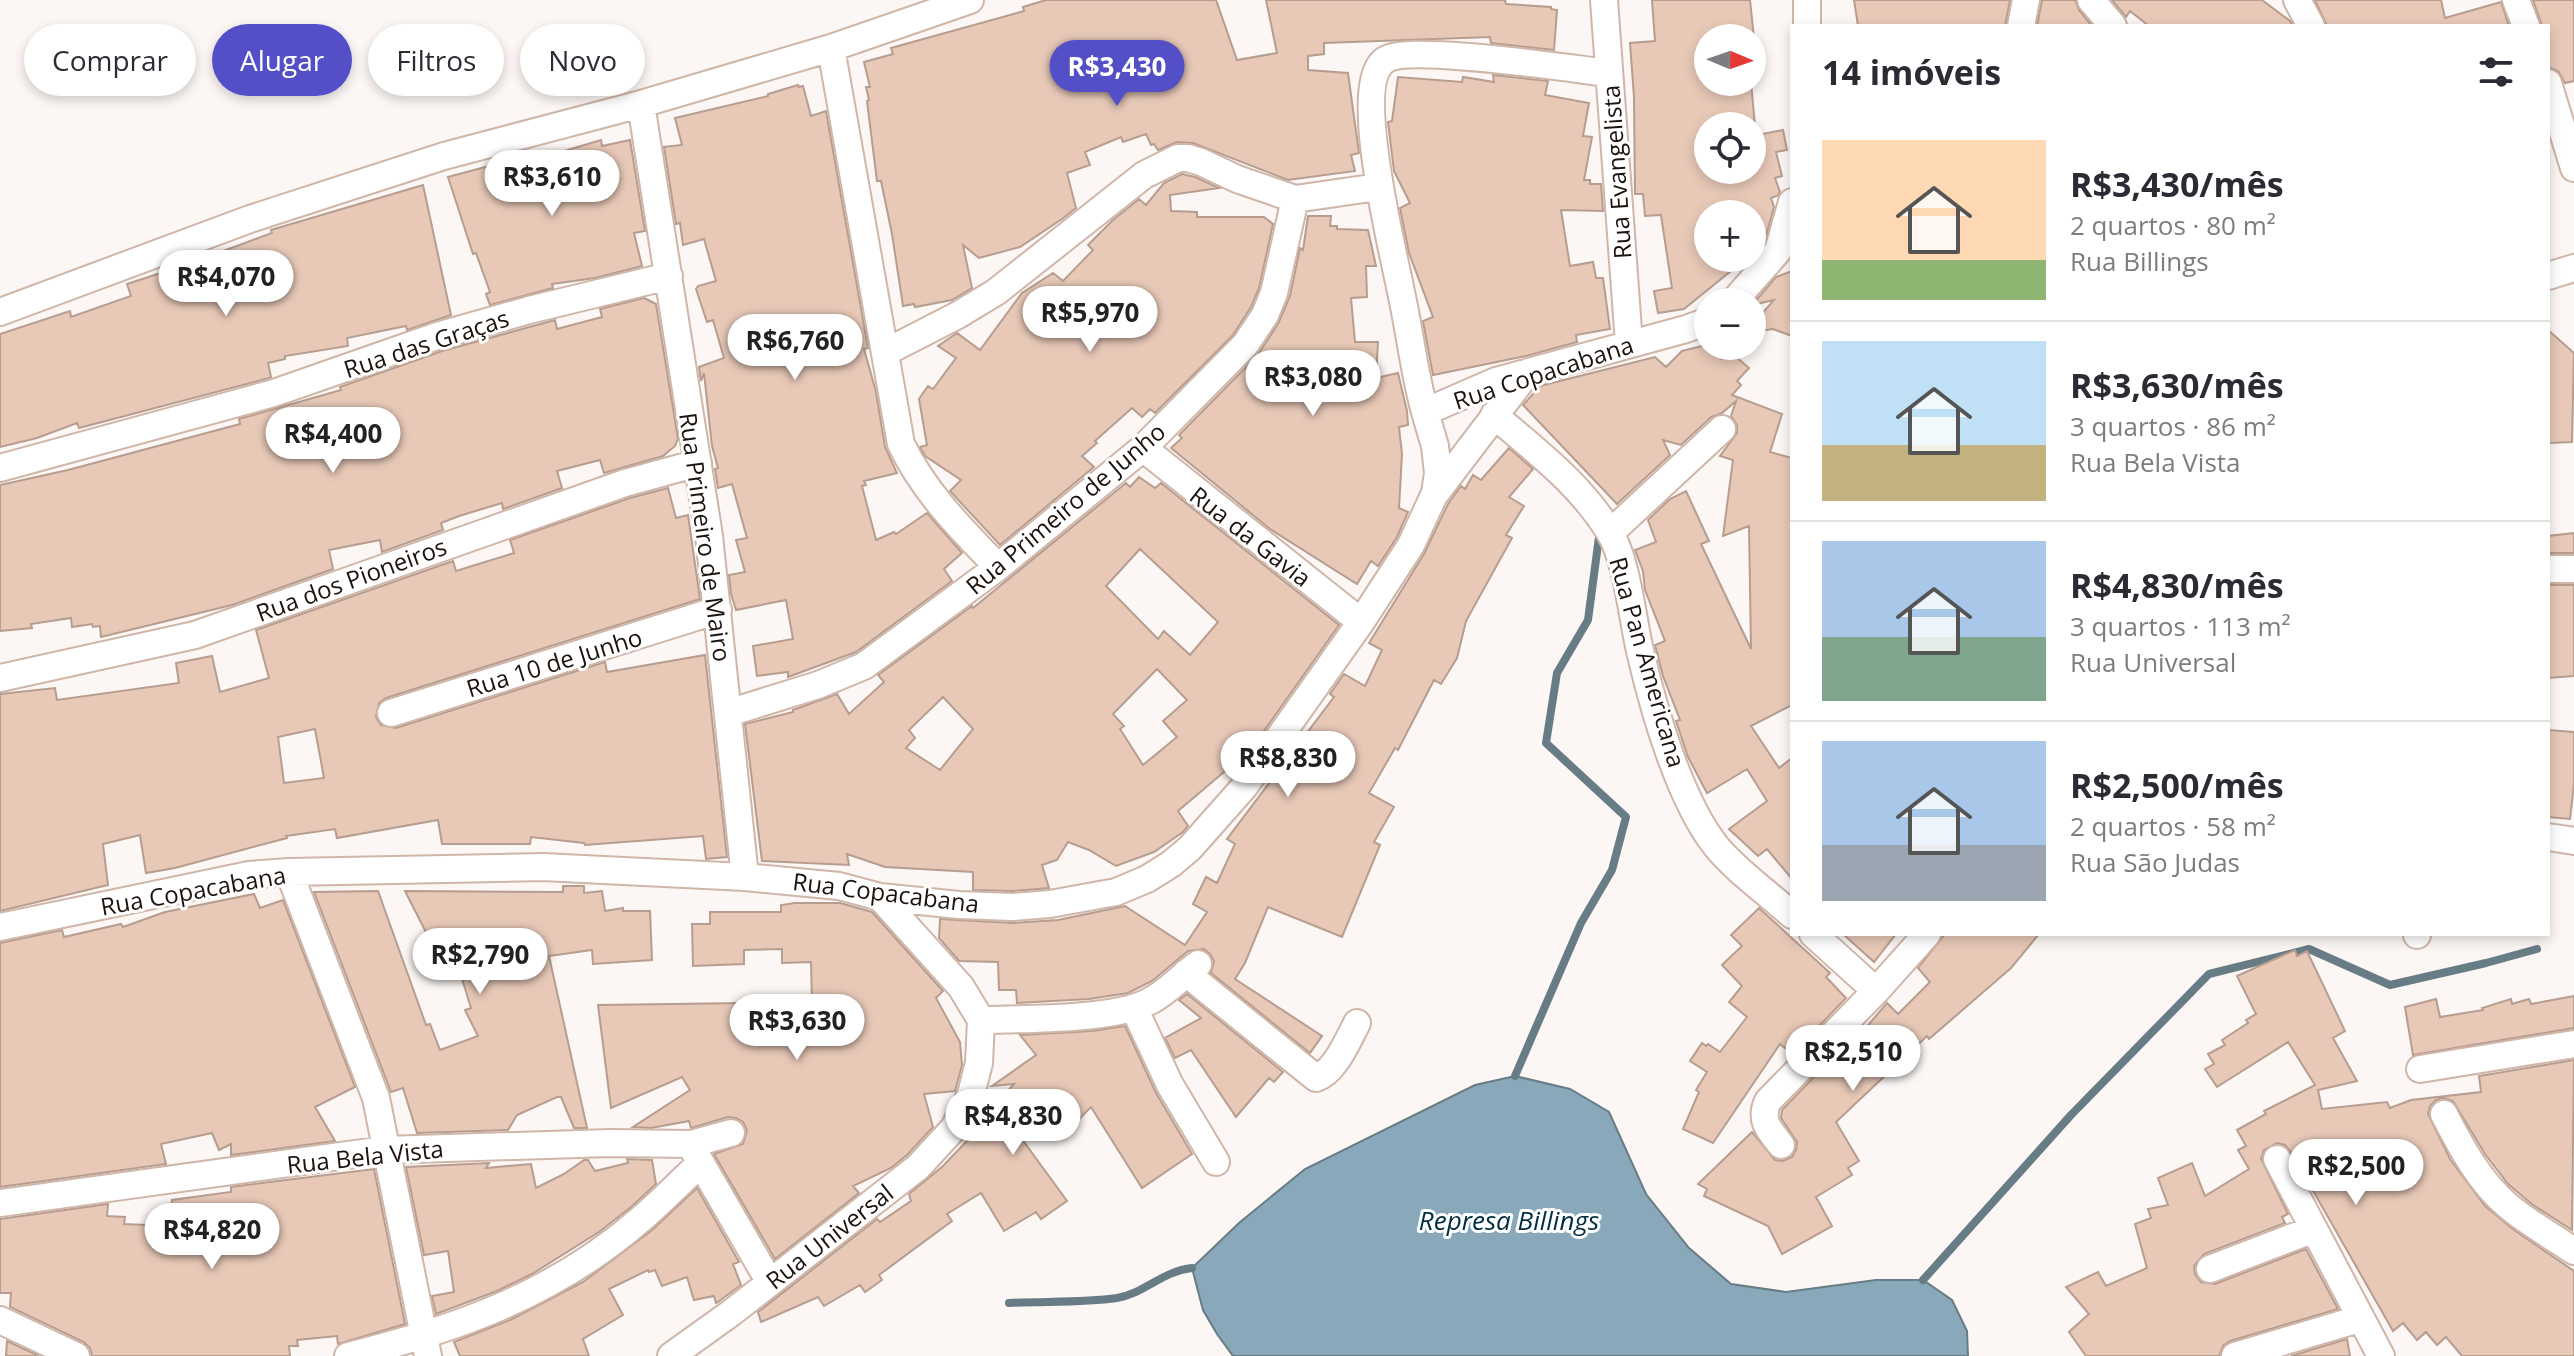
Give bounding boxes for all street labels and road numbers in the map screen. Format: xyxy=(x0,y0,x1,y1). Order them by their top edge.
street label: Rua Evangelista xyxy=(1593,84,1639,260)
street label: Rua das Graças xyxy=(339,301,513,385)
street label: Rua Copacabana xyxy=(1449,327,1637,417)
street label: Rua Primeiro de Mairo xyxy=(672,410,740,664)
street label: Rua Primeiro de Junho xyxy=(958,415,1172,601)
street label: Rua da Gavia xyxy=(1184,478,1318,594)
street label: Rua dos Pioneiros xyxy=(251,529,451,629)
street label: Rua Pan Americana xyxy=(1602,553,1694,771)
street label: Rua 10 de Junho xyxy=(462,620,646,704)
street label: Rua Copacabana xyxy=(98,857,288,923)
street label: Rua Copacabana xyxy=(791,864,981,920)
street label: Rua Bela Vista xyxy=(285,1131,445,1181)
street label: Rua Universal xyxy=(758,1176,900,1296)

